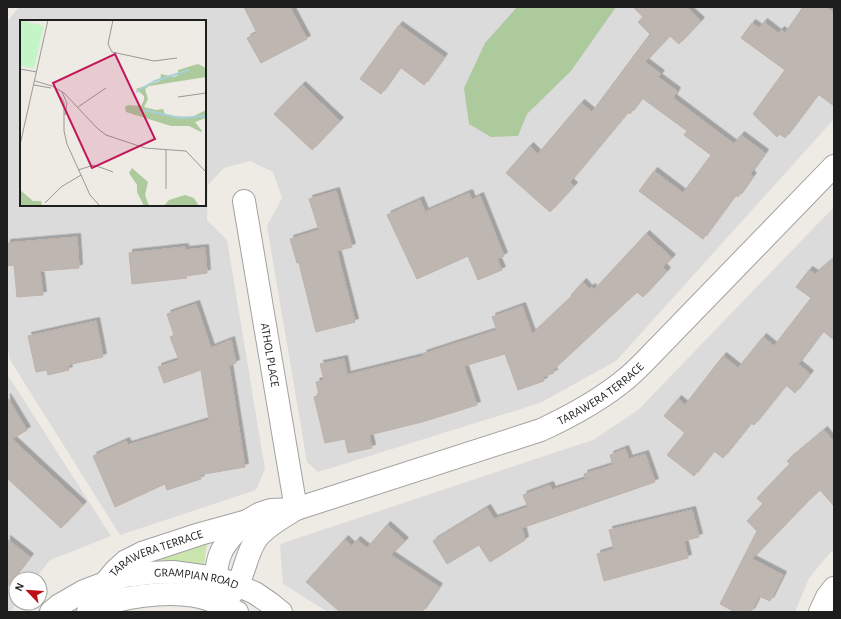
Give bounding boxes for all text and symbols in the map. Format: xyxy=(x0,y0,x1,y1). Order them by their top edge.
inset map xyxy=(20,20,206,206)
street label: ATHOL PLACE xyxy=(259,322,281,388)
street label: TARAWERA TERRACE xyxy=(555,360,646,427)
street label: TARAWERA TERRACE xyxy=(107,528,204,579)
street label: GRAMPIAN ROAD xyxy=(154,566,240,591)
north arrow xyxy=(8,571,48,611)
text: N xyxy=(13,581,26,593)

